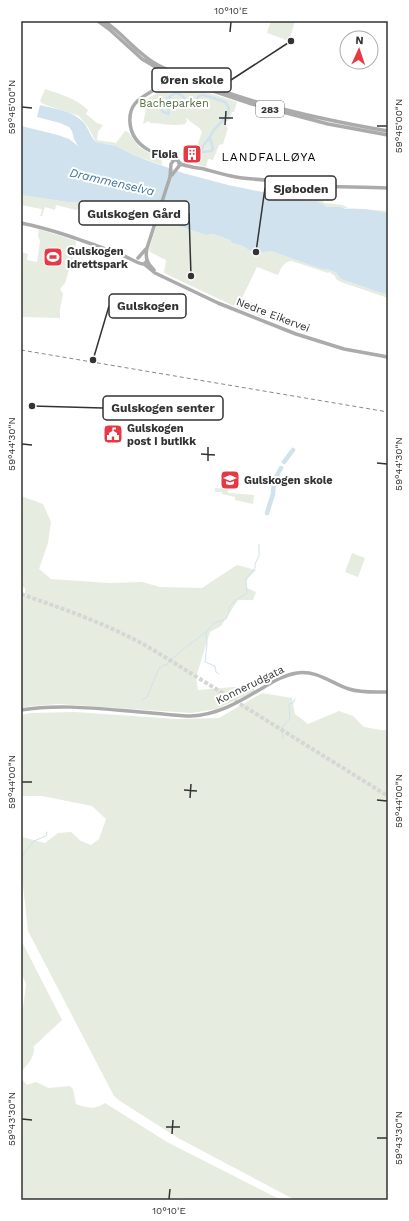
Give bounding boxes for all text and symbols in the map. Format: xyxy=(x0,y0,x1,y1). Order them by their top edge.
text: 10°10'E xyxy=(214,5,248,16)
north arrow xyxy=(339,30,379,70)
text: N xyxy=(355,34,364,47)
callout: Øren skole xyxy=(152,68,231,92)
text: Øren skole xyxy=(160,73,224,87)
text: 59°45'00"N xyxy=(6,80,17,134)
park label: Bacheparken xyxy=(139,97,209,110)
text: 59°45'00"N xyxy=(393,99,404,153)
road number: 283 xyxy=(256,101,284,117)
building icon: Fløia xyxy=(181,143,203,165)
place label: Fløia xyxy=(152,148,179,161)
district label: LANDFALLØYA xyxy=(222,150,316,164)
water label: Drammenselva xyxy=(68,165,156,199)
callout: Sjøboden xyxy=(265,176,336,200)
text: Sjøboden xyxy=(273,182,329,196)
callout: Gulskogen Gård xyxy=(79,201,189,225)
text: Gulskogen Gård xyxy=(87,207,181,221)
place label: Gulskogen idrettspark xyxy=(67,245,128,271)
sports icon: Gulskogen idrettspark xyxy=(42,246,64,268)
callout: Gulskogen xyxy=(109,294,186,318)
street label: Nedre Eikervei xyxy=(235,295,312,335)
text: Gulskogen xyxy=(117,299,179,313)
callout: Gulskogen senter xyxy=(103,396,223,420)
text: Gulskogen senter xyxy=(111,401,215,415)
text: 59°44'30"N xyxy=(6,417,17,471)
place label: Gulskogen post i butikk xyxy=(127,422,196,448)
public building icon: Gulskogen post i butikk xyxy=(102,423,124,445)
text: 59°44'30"N xyxy=(393,437,404,491)
school or university icon: Gulskogen skole xyxy=(219,469,241,491)
place label: Gulskogen skole xyxy=(244,474,333,487)
street label: Konnerudgata xyxy=(214,663,286,707)
text: 59°44'00"N xyxy=(6,755,17,809)
text: 59°44'00"N xyxy=(393,774,404,828)
text: 59°43'30"N xyxy=(6,1092,17,1146)
text: 59°43'30"N xyxy=(393,1111,404,1165)
text: 10°10'E xyxy=(152,1205,186,1216)

